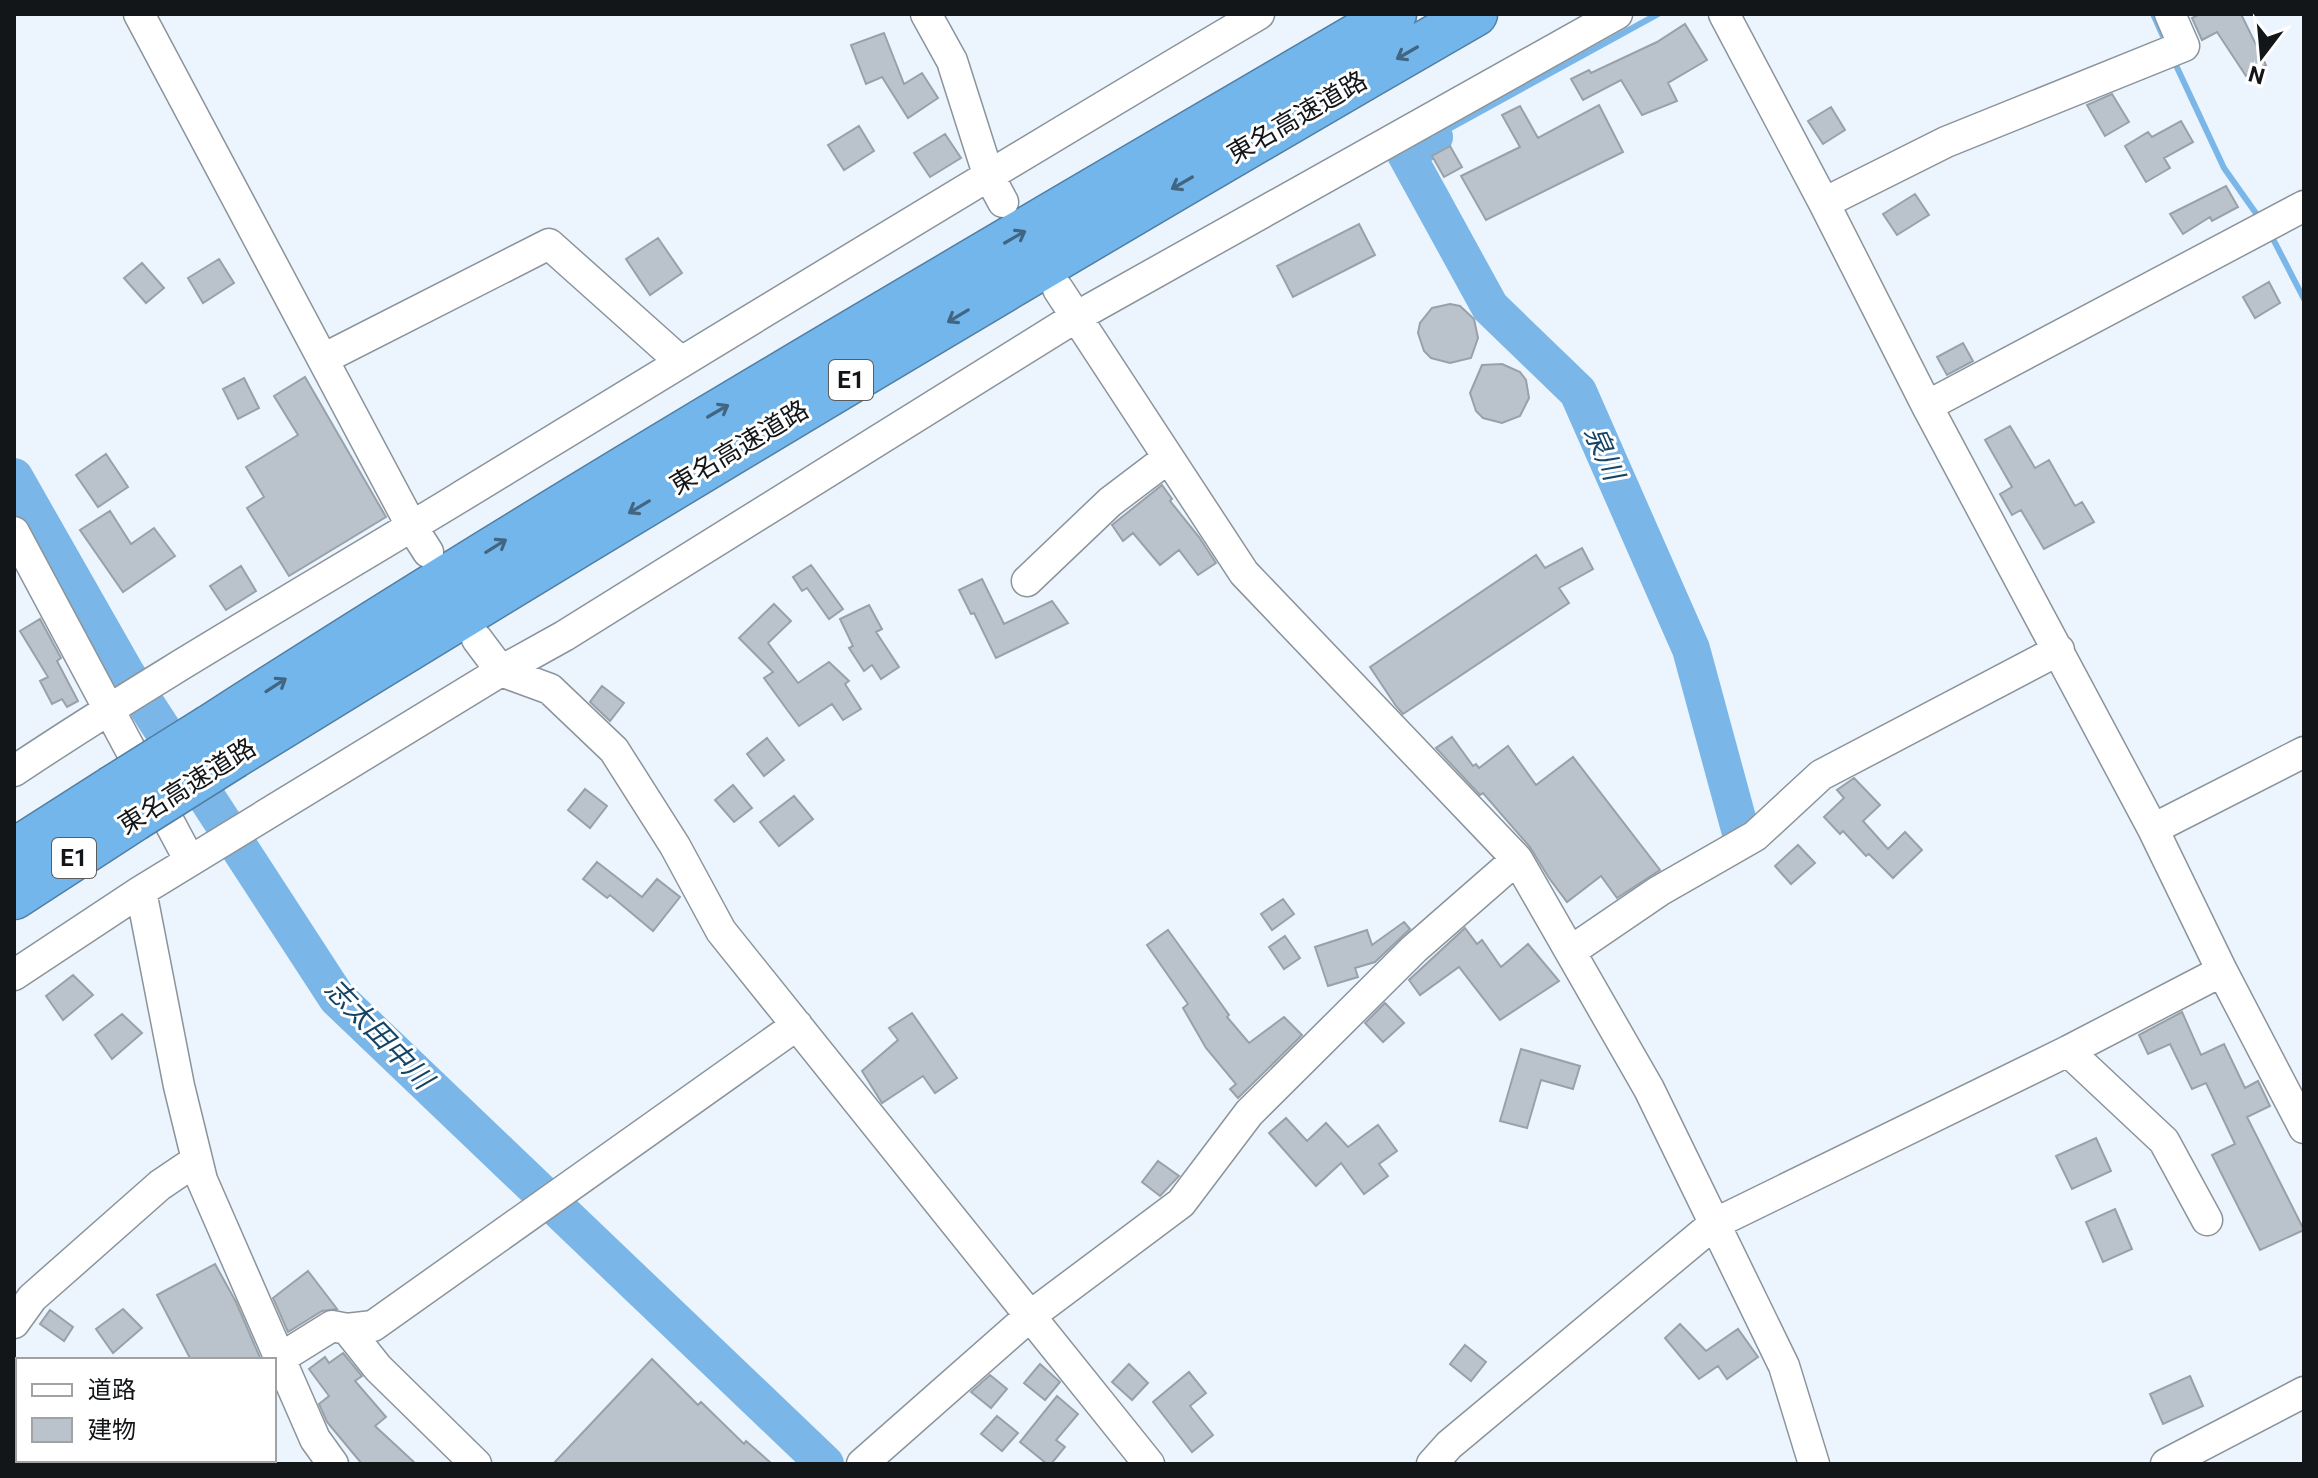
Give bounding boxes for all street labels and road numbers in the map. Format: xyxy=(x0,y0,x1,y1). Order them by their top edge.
street label: 東名高速道路 xyxy=(1222,65,1372,169)
road number: E1 xyxy=(829,360,873,400)
street label: 東名高速道路 xyxy=(664,394,814,500)
street label: 東名高速道路 xyxy=(113,732,261,840)
road number: E1 xyxy=(52,838,96,878)

